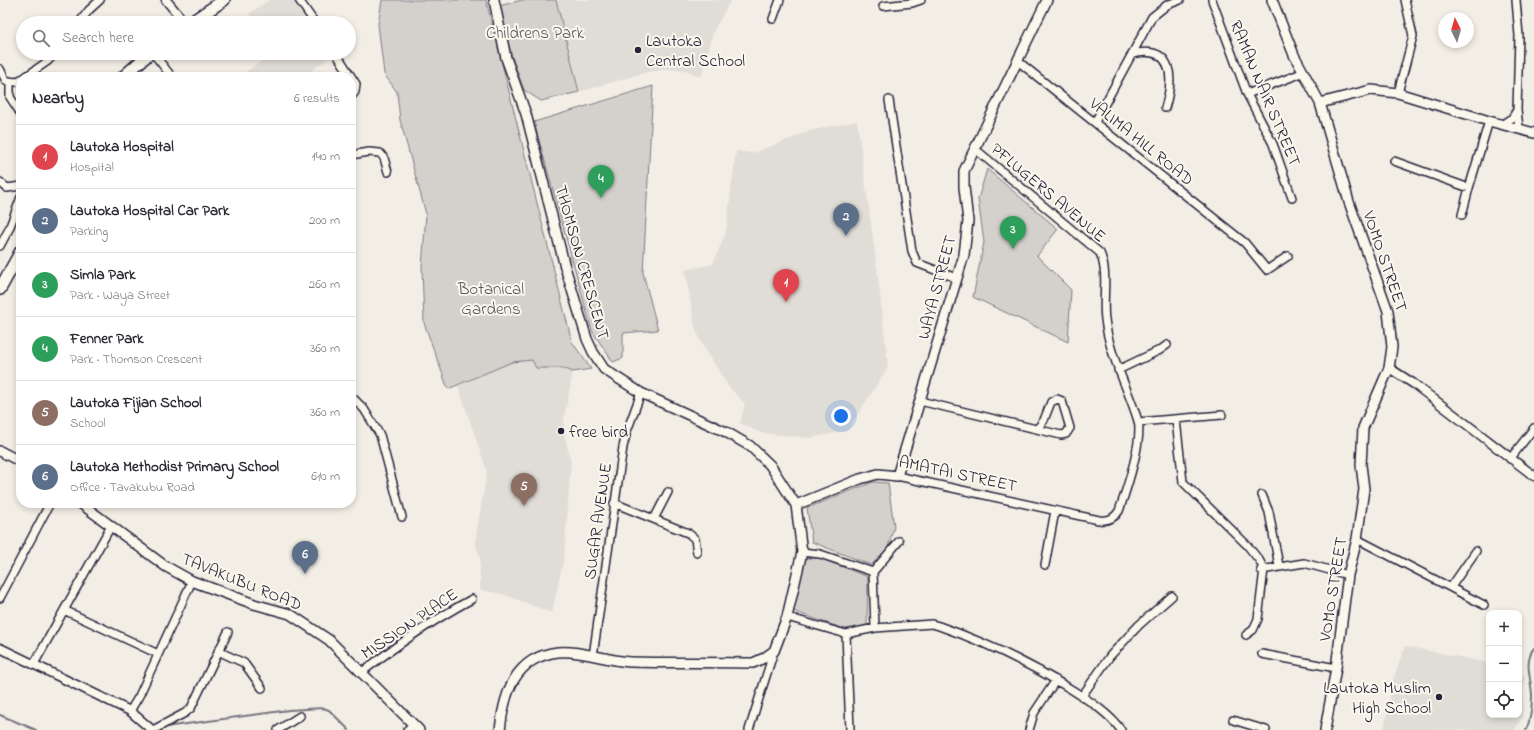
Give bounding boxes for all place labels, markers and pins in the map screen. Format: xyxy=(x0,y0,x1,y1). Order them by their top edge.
place label: Lautoka Central School xyxy=(646,29,745,74)
marker: Lautoka Central School xyxy=(633,45,643,55)
pin: 4 xyxy=(588,165,614,198)
pin: 2 xyxy=(833,203,859,236)
pin: 3 xyxy=(1000,216,1026,249)
pin: 1 xyxy=(773,269,799,302)
place label: free bird xyxy=(569,420,628,445)
marker: free bird xyxy=(556,426,566,436)
pin: 5 xyxy=(511,473,537,506)
pin: 6 xyxy=(292,541,318,574)
place label: Lautoka Muslim High School xyxy=(1323,676,1431,723)
marker: Lautoka Muslim High School xyxy=(1434,692,1444,702)

